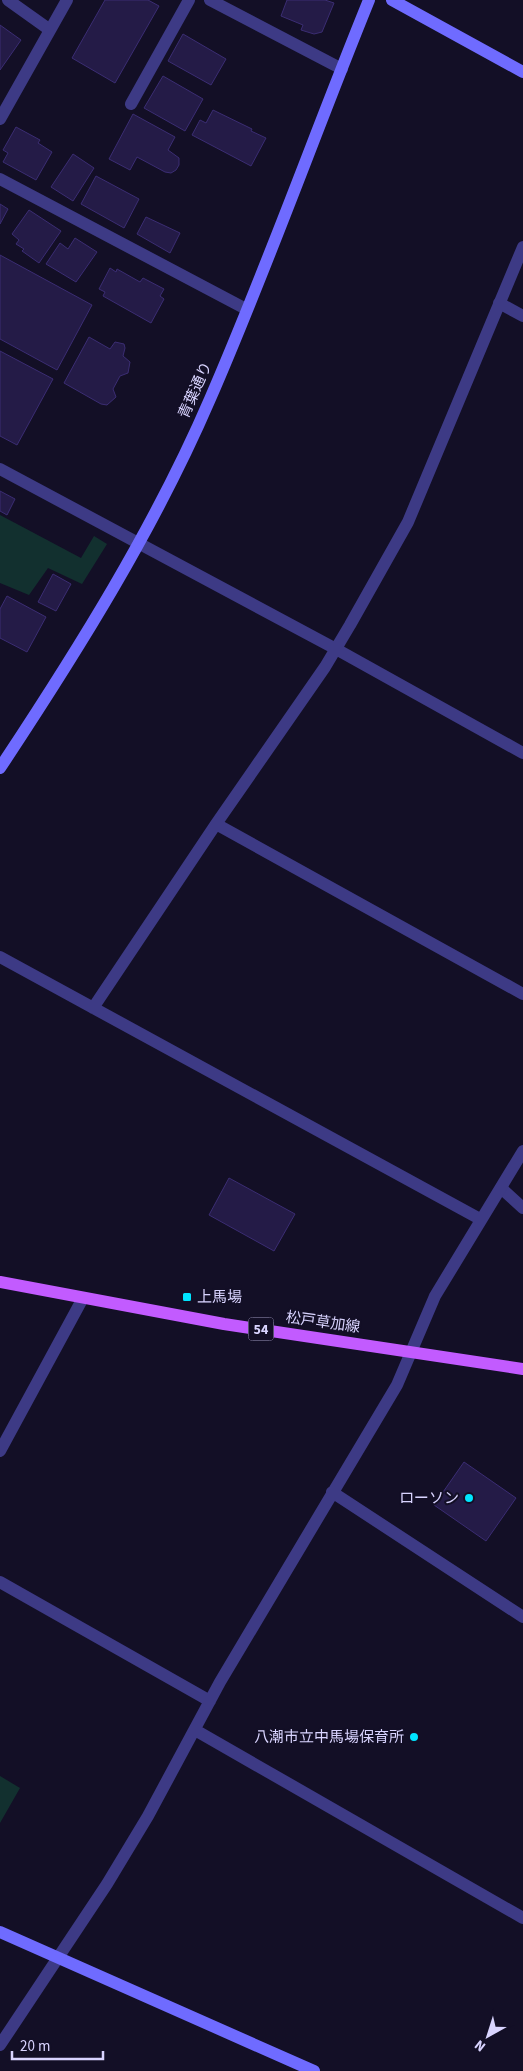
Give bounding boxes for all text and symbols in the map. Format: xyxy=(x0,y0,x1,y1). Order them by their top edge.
street label: 青葉通り xyxy=(174,359,217,422)
place label: 上馬場 xyxy=(197,1287,242,1308)
marker: 上馬場 xyxy=(181,1291,193,1303)
street label: 松戸草加線 xyxy=(284,1307,362,1338)
road number: 54 xyxy=(248,1318,274,1340)
place label: ローソン xyxy=(399,1488,459,1509)
marker: ローソン xyxy=(463,1492,475,1504)
place label: 八潮市立中馬場保育所 xyxy=(254,1727,404,1748)
marker: 八潮市立中馬場保育所 xyxy=(408,1731,420,1743)
north arrow xyxy=(463,2011,513,2061)
scale bar xyxy=(12,2028,104,2060)
text: N xyxy=(471,2035,490,2056)
text: 20 m xyxy=(20,2036,50,2057)

